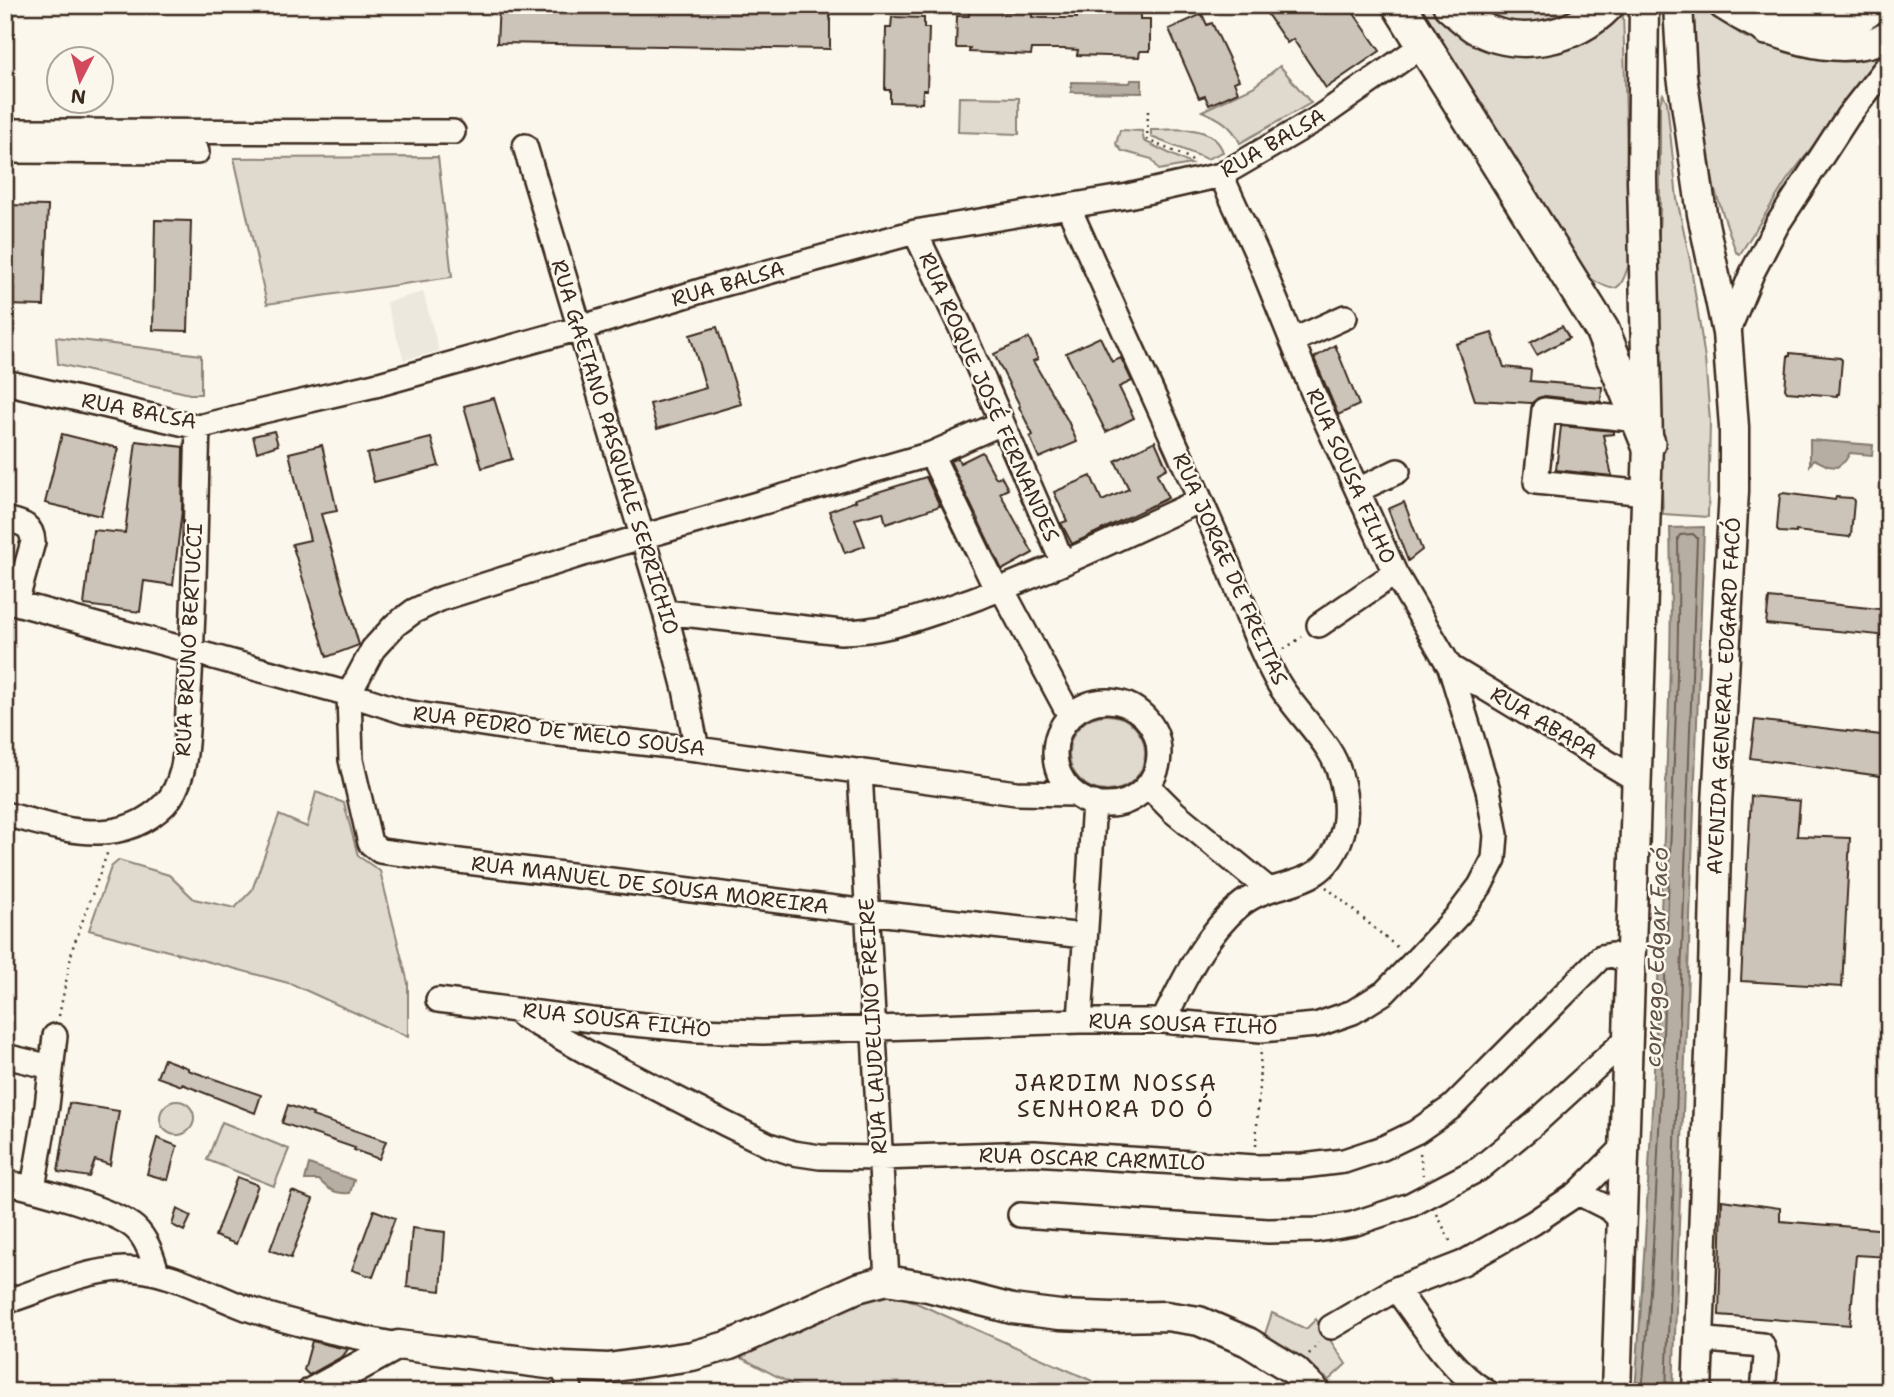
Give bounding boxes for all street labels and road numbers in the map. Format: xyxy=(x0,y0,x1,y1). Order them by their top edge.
street label: RUA BALSA xyxy=(1216,102,1330,184)
street label: RUA ROQUE JOSÉ FERNANDES xyxy=(912,247,1067,546)
street label: RUA BALSA xyxy=(668,254,788,314)
street label: RUA GAETANO PASQUALE SERRICHIO xyxy=(544,256,686,638)
street label: RUA SOUSA FILHO xyxy=(1300,384,1402,568)
street label: RUA BALSA xyxy=(79,386,199,436)
street label: RUA JORGE DE FREITAS xyxy=(1166,448,1294,690)
street label: AVENIDA GENERAL EDGARD FACÓ xyxy=(1700,516,1747,875)
street label: RUA BRUNO BERTUCCI xyxy=(169,523,209,757)
street label: RUA ABAPA xyxy=(1485,680,1603,766)
street label: RUA PEDRO DE MELO SOUSA xyxy=(411,699,707,763)
street label: RUA MANUEL DE SOUSA MOREIRA xyxy=(470,849,830,921)
street label: RUA LAUDELINO FREIRE xyxy=(852,897,894,1155)
street label: RUA SOUSA FILHO xyxy=(521,996,713,1044)
street label: RUA SOUSA FILHO xyxy=(1088,1007,1278,1041)
street label: RUA OSCAR CARMILO xyxy=(978,1141,1206,1177)

